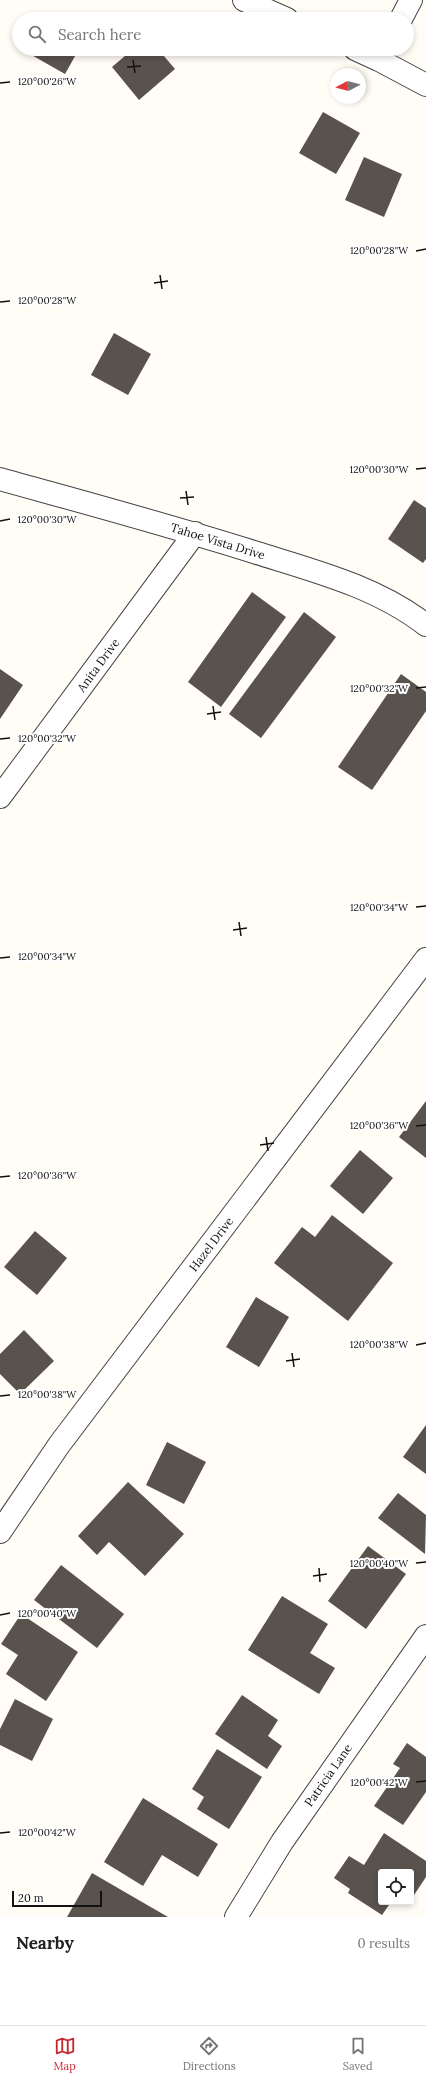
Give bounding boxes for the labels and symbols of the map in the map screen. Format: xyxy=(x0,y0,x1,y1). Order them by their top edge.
north arrow xyxy=(330,68,366,104)
text: 120°00'26"W xyxy=(18,75,77,88)
text: 120°00'28"W xyxy=(350,244,409,257)
text: 120°00'28"W xyxy=(18,294,77,307)
text: 120°00'30"W xyxy=(350,463,410,476)
text: 120°00'30"W xyxy=(18,513,78,526)
street label: Tahoe Vista Drive xyxy=(169,519,268,563)
street label: Anita Drive xyxy=(73,635,123,695)
text: 120°00'32"W xyxy=(350,682,409,695)
text: 120°00'32"W xyxy=(18,732,77,745)
text: 120°00'34"W xyxy=(350,901,409,914)
text: 120°00'34"W xyxy=(18,950,77,963)
text: 120°00'36"W xyxy=(350,1119,409,1132)
text: 120°00'36"W xyxy=(18,1169,77,1182)
street label: Hazel Drive xyxy=(186,1213,237,1274)
text: 120°00'38"W xyxy=(350,1338,409,1351)
text: 120°00'38"W xyxy=(18,1388,77,1401)
text: 120°00'40"W xyxy=(350,1557,409,1570)
text: 120°00'40"W xyxy=(18,1607,77,1620)
street label: Patricia Lane xyxy=(301,1740,355,1809)
text: 120°00'42"W xyxy=(350,1776,409,1789)
text: 120°00'42"W xyxy=(18,1826,77,1839)
scale bar xyxy=(12,1889,102,1908)

